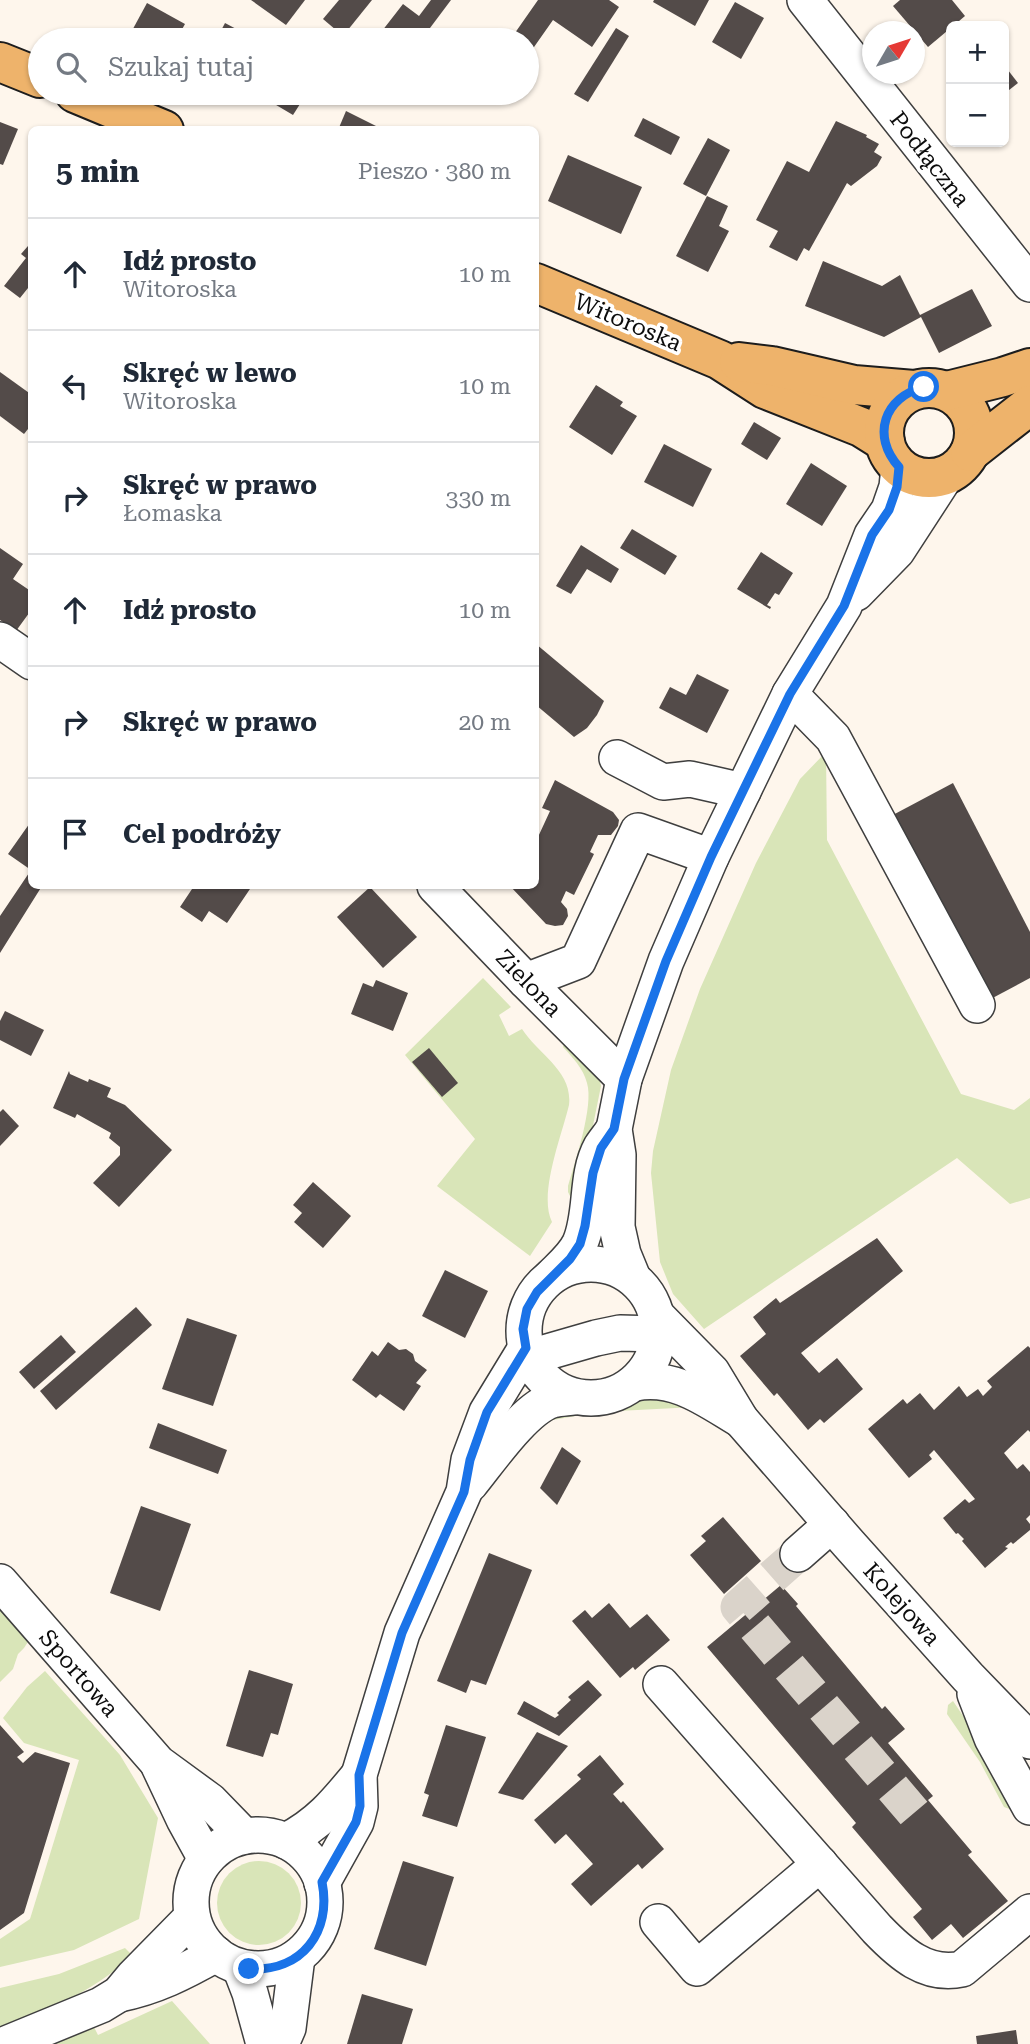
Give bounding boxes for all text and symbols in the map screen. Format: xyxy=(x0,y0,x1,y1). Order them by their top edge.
north arrow xyxy=(862,21,925,84)
map controls xyxy=(946,21,1009,147)
button: + xyxy=(946,21,1009,84)
search box xyxy=(28,28,539,105)
icon: search xyxy=(52,48,90,86)
text: Szukaj tutaj xyxy=(108,52,254,82)
button: − xyxy=(946,84,1009,147)
street label: Podłączna xyxy=(884,106,976,213)
text: 5 min xyxy=(56,154,139,189)
text: Pieszo · 380 m xyxy=(358,158,511,185)
text: Idź prosto xyxy=(123,246,257,276)
icon: ahead xyxy=(56,255,94,293)
text: 10 m xyxy=(458,261,511,288)
text: Witoroska xyxy=(123,276,237,303)
street label: Witoroska xyxy=(570,288,686,357)
text: Skręć w lewo xyxy=(123,358,297,388)
icon: left xyxy=(56,367,94,405)
route start xyxy=(908,371,939,402)
text: 10 m xyxy=(458,373,511,400)
text: Witoroska xyxy=(123,388,237,415)
text: Skręć w prawo xyxy=(123,470,317,500)
icon: right xyxy=(56,479,94,517)
text: 330 m xyxy=(446,485,511,512)
text: Łomaska xyxy=(123,500,222,527)
icon: ahead xyxy=(56,591,94,629)
text: Idź prosto xyxy=(123,595,257,625)
text: 10 m xyxy=(458,597,511,624)
icon: right xyxy=(56,703,94,741)
text: Skręć w prawo xyxy=(123,707,317,737)
text: 20 m xyxy=(458,709,511,736)
icon: arrive xyxy=(56,815,94,853)
text: Cel podróży xyxy=(123,819,281,849)
street label: Zielona xyxy=(490,944,567,1023)
street label: Kolejowa xyxy=(858,1557,946,1652)
street label: Sportowa xyxy=(34,1624,124,1723)
route end xyxy=(233,1953,264,1984)

